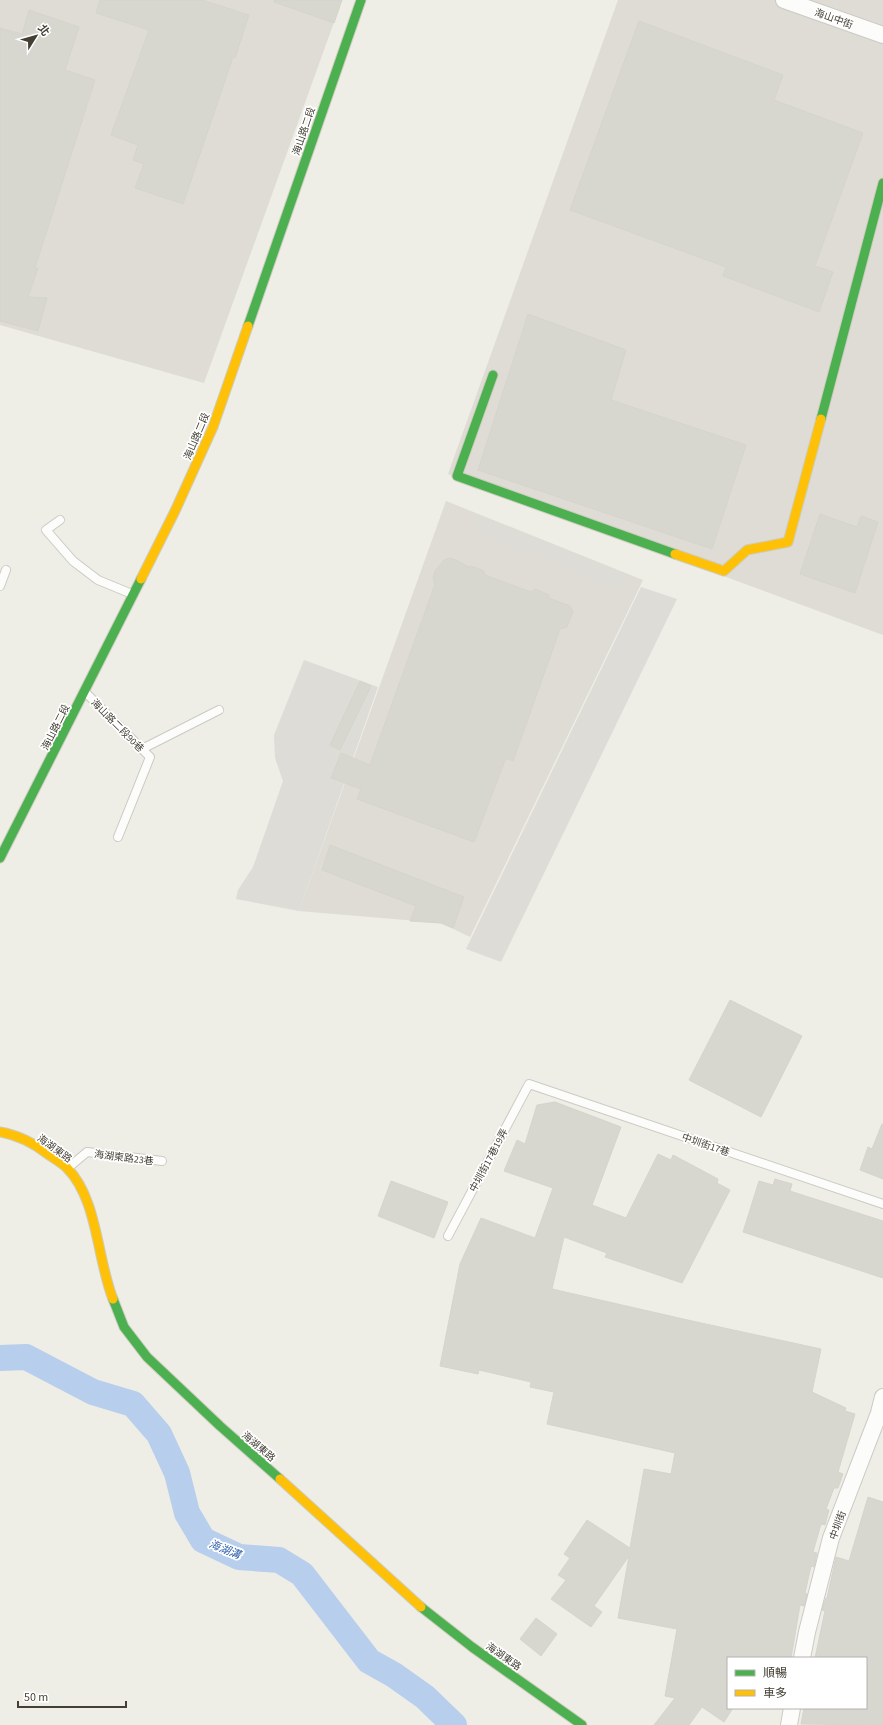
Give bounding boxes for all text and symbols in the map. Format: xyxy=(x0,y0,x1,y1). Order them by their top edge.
street label: 海山中街 xyxy=(812,6,855,32)
north arrow xyxy=(16,16,56,56)
text: 北 xyxy=(34,21,53,39)
street label: 海山路二段 xyxy=(289,105,319,157)
street label: 海山路二段 xyxy=(181,411,213,462)
street label: 海山路二段90巷 xyxy=(88,696,147,755)
street label: 海山路二段 xyxy=(38,702,73,753)
street label: 中圳街17巷19弄 xyxy=(466,1126,511,1195)
street label: 中圳街17巷 xyxy=(680,1130,732,1160)
street label: 海湖東路 xyxy=(34,1131,75,1166)
street label: 海湖東路23巷 xyxy=(93,1147,154,1169)
street label: 海湖東路 xyxy=(239,1428,278,1465)
street label: 中圳街 xyxy=(826,1509,850,1542)
water label: 海湖溝 xyxy=(207,1536,245,1563)
street label: 海湖東路 xyxy=(483,1640,524,1674)
legend xyxy=(727,1657,867,1709)
text: 順暢 xyxy=(763,1665,787,1682)
scale bar xyxy=(18,1683,126,1709)
text: 車多 xyxy=(763,1685,787,1702)
text: 50 m xyxy=(24,1689,48,1706)

